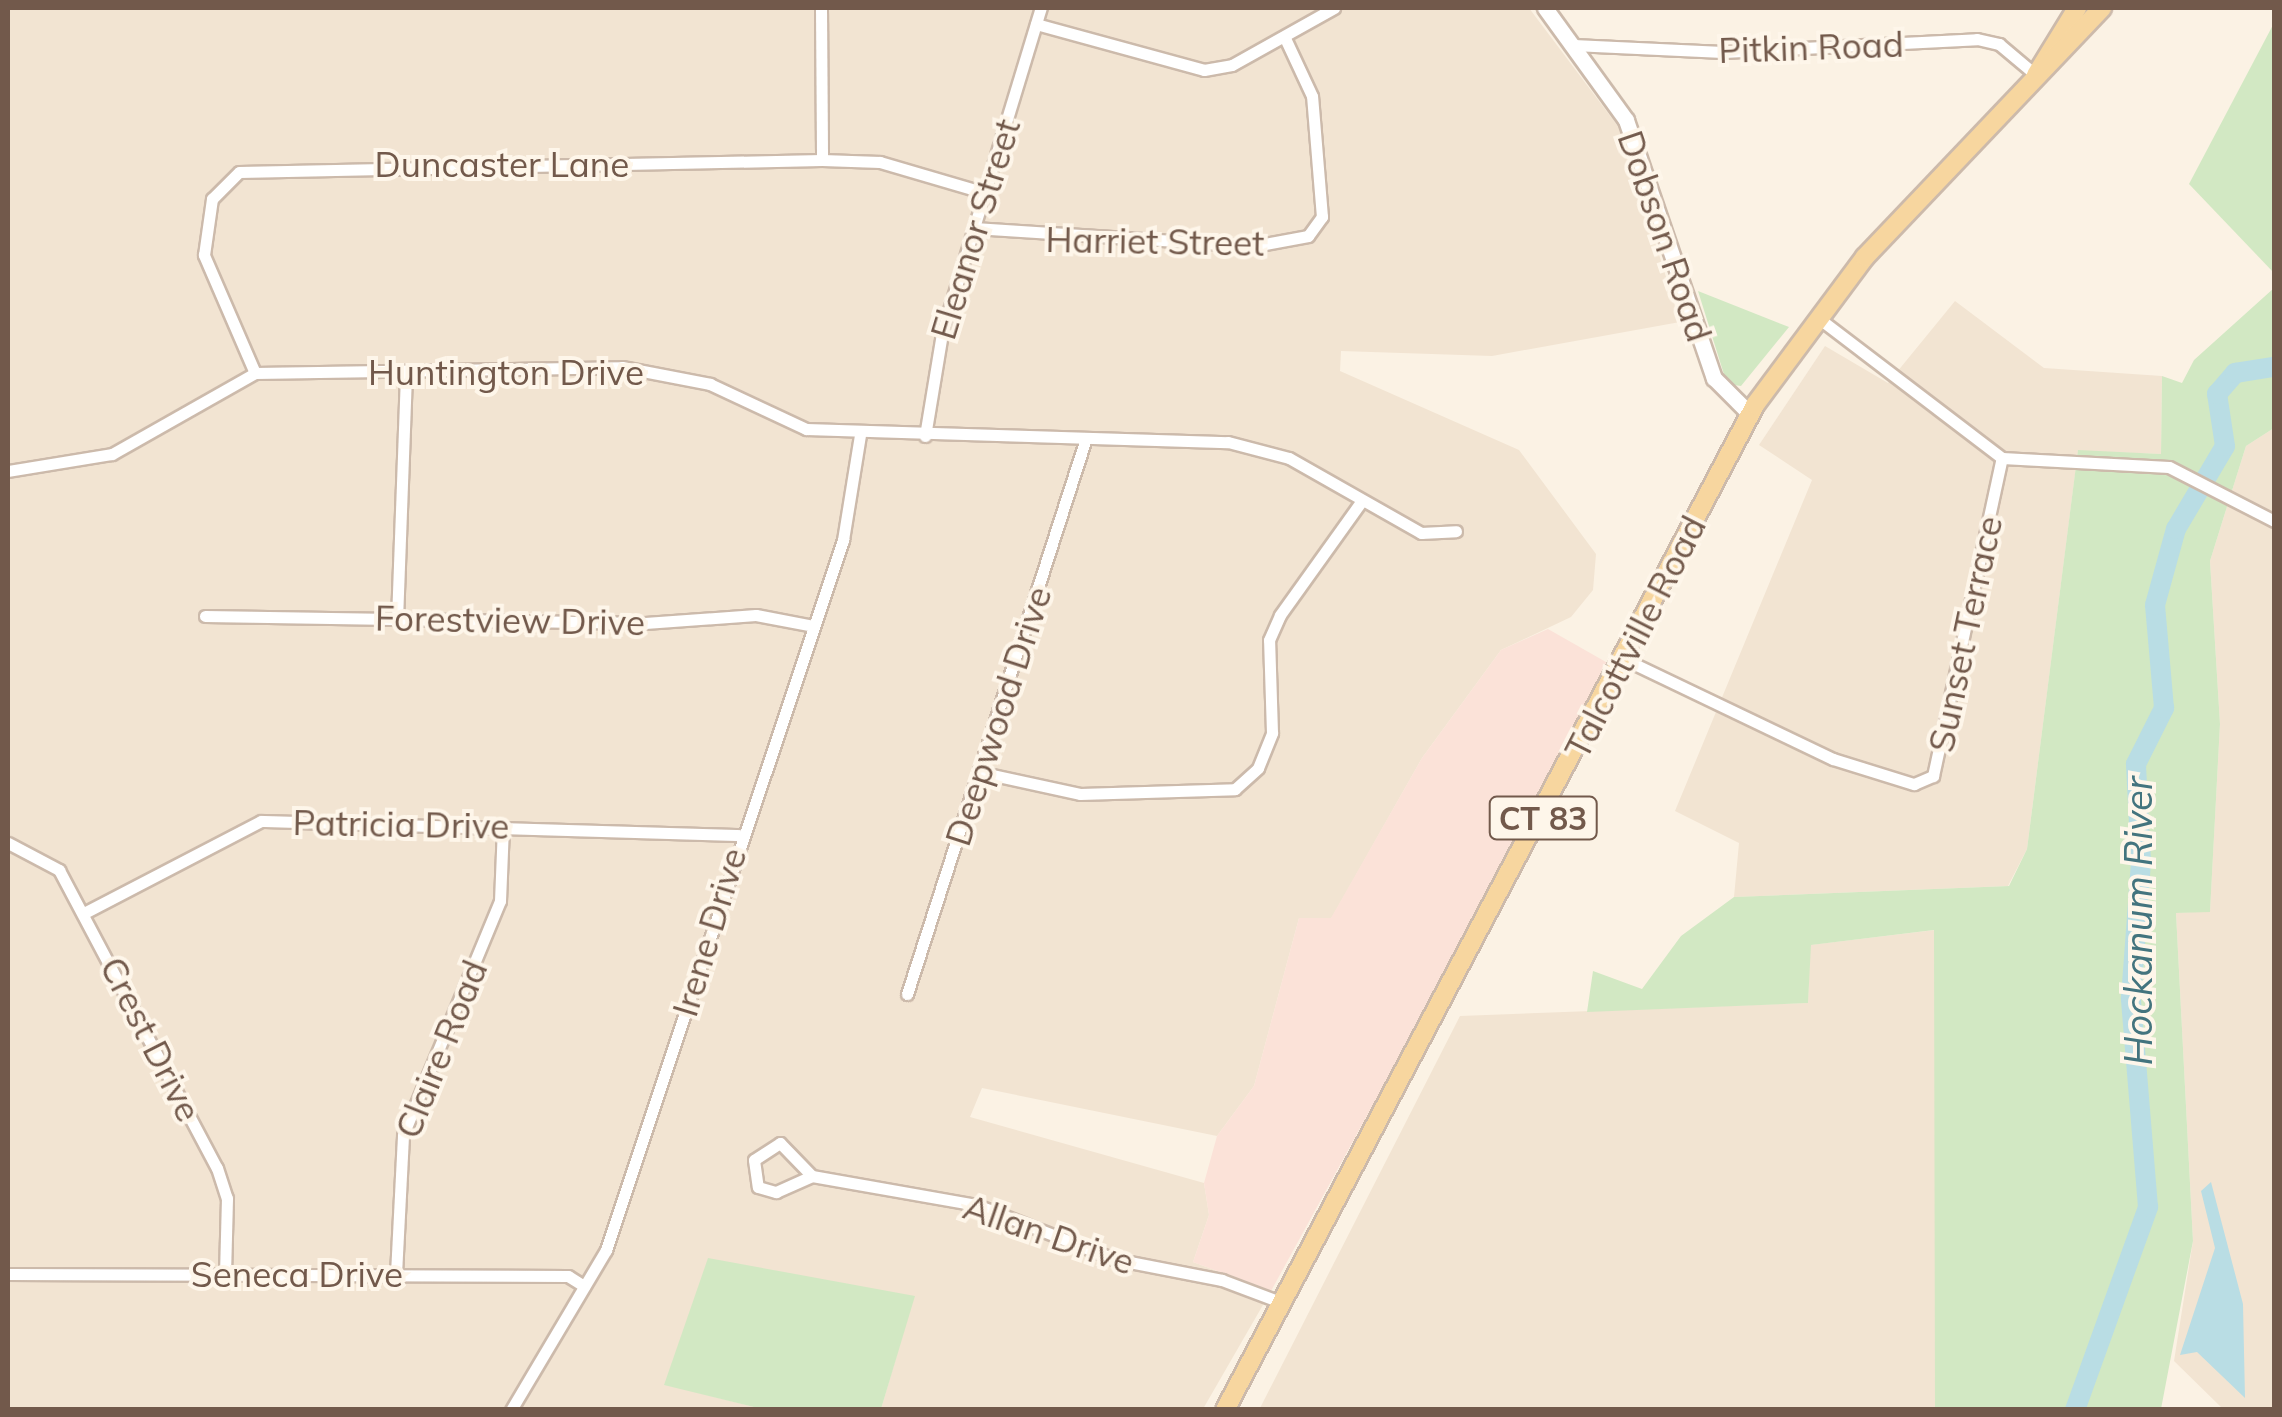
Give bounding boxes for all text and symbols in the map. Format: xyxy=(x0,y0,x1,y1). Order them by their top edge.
street label: Pitkin Road xyxy=(1718,23,1904,71)
street label: Eleanor Street xyxy=(922,114,1028,344)
street label: Dobson Road xyxy=(1609,125,1721,347)
street label: Duncaster Lane xyxy=(375,143,629,185)
street label: Harriet Street xyxy=(1045,218,1265,264)
street label: Huntington Drive xyxy=(368,351,644,393)
street label: Talcottville Road xyxy=(1556,509,1714,765)
street label: Sunset Terrace xyxy=(1920,512,2010,756)
street label: Deepwood Drive xyxy=(936,581,1060,851)
street label: Forestview Drive xyxy=(375,597,645,643)
water label: Hockanum River xyxy=(2116,777,2162,1065)
road number: CT 83 xyxy=(1488,791,1598,845)
street label: Patricia Drive xyxy=(292,801,510,847)
street label: Irene Drive xyxy=(664,843,754,1021)
street label: Crest Drive xyxy=(92,950,210,1128)
street label: Claire Road xyxy=(386,954,496,1144)
street label: Allan Drive xyxy=(958,1185,1140,1283)
street label: Seneca Drive xyxy=(191,1253,403,1295)

